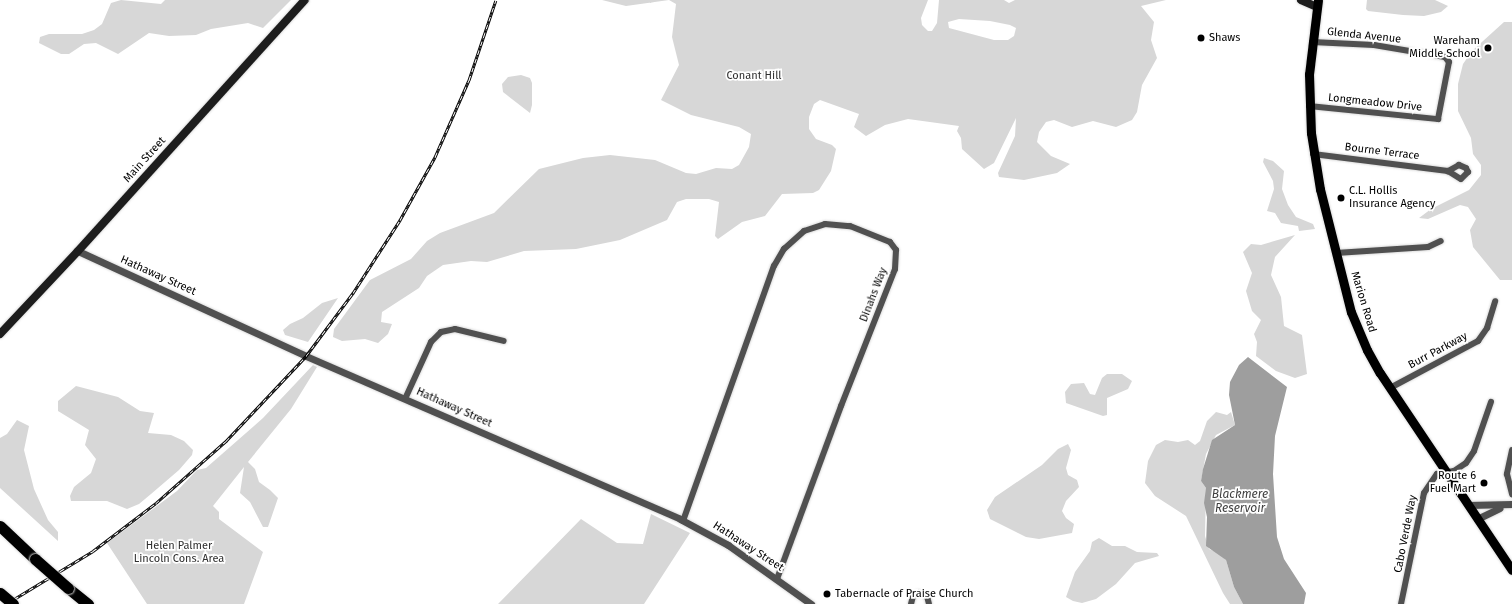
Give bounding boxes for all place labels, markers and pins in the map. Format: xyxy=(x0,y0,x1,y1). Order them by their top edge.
place label: Shaws xyxy=(1209,31,1240,45)
marker: Shaws xyxy=(1196,33,1206,43)
place label: Wareham Middle School xyxy=(1409,35,1480,61)
marker: Wareham Middle School xyxy=(1483,43,1493,53)
place label: C.L. Hollis Insurance Agency xyxy=(1349,185,1435,211)
marker: C.L. Hollis Insurance Agency xyxy=(1336,193,1346,203)
place label: Route 6 Fuel Mart xyxy=(1430,470,1476,496)
marker: Route 6 Fuel Mart xyxy=(1479,478,1489,488)
place label: Tabernacle of Praise Church xyxy=(835,587,973,601)
marker: Tabernacle of Praise Church xyxy=(822,589,832,599)

